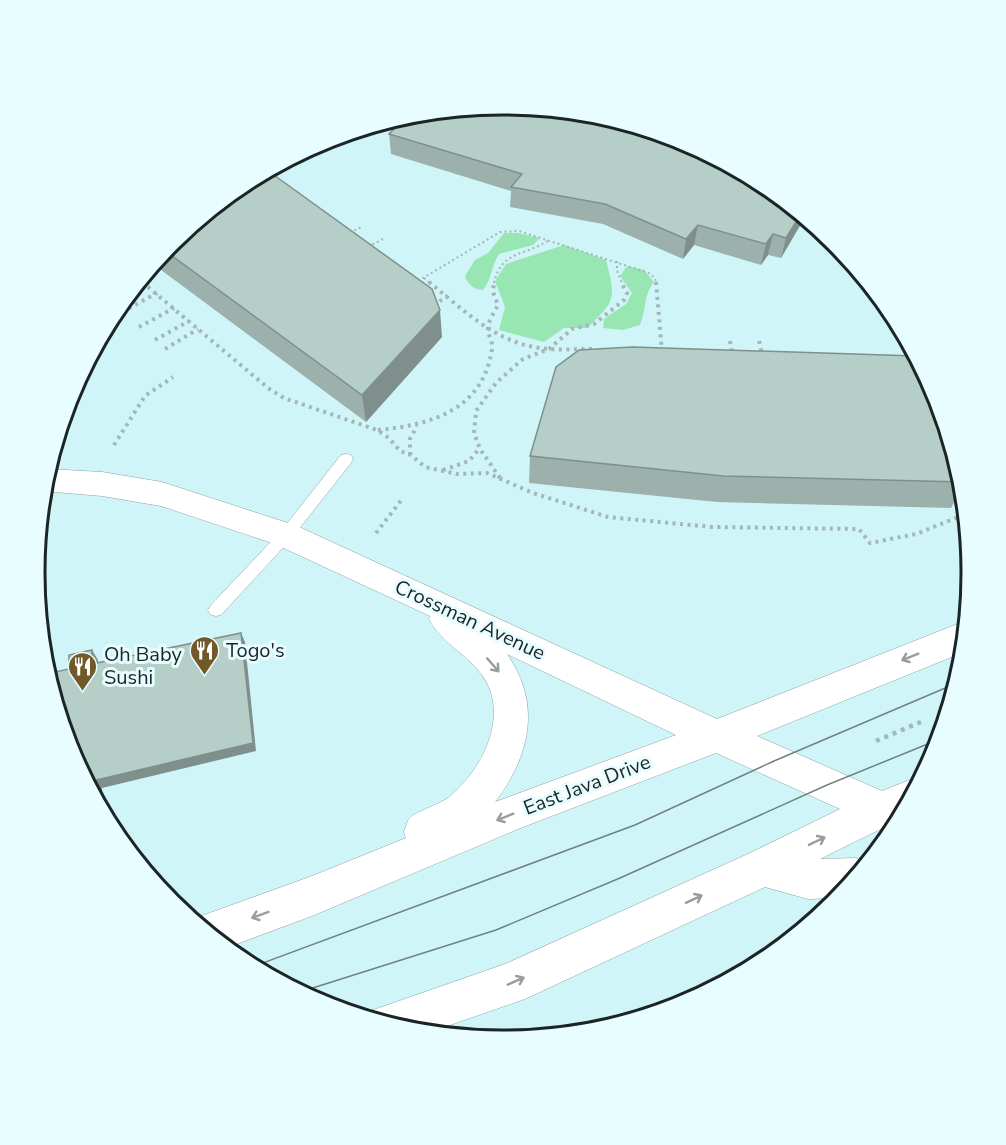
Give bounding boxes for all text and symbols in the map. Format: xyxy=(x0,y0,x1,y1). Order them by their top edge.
street label: Crossman Avenue xyxy=(390,573,550,667)
restaurant icon: Togo's xyxy=(189,634,221,676)
place label: Togo's xyxy=(226,637,285,664)
place label: Oh Baby Sushi xyxy=(104,641,182,691)
restaurant icon: Oh Baby Sushi xyxy=(67,650,99,692)
one-way arrow xyxy=(902,652,920,663)
one-way arrow xyxy=(486,657,500,672)
street label: East Java Drive xyxy=(520,748,654,822)
one-way arrow xyxy=(496,812,514,823)
one-way arrow xyxy=(807,835,825,846)
one-way arrow xyxy=(684,893,702,905)
one-way arrow xyxy=(251,910,270,921)
one-way arrow xyxy=(507,974,525,986)

